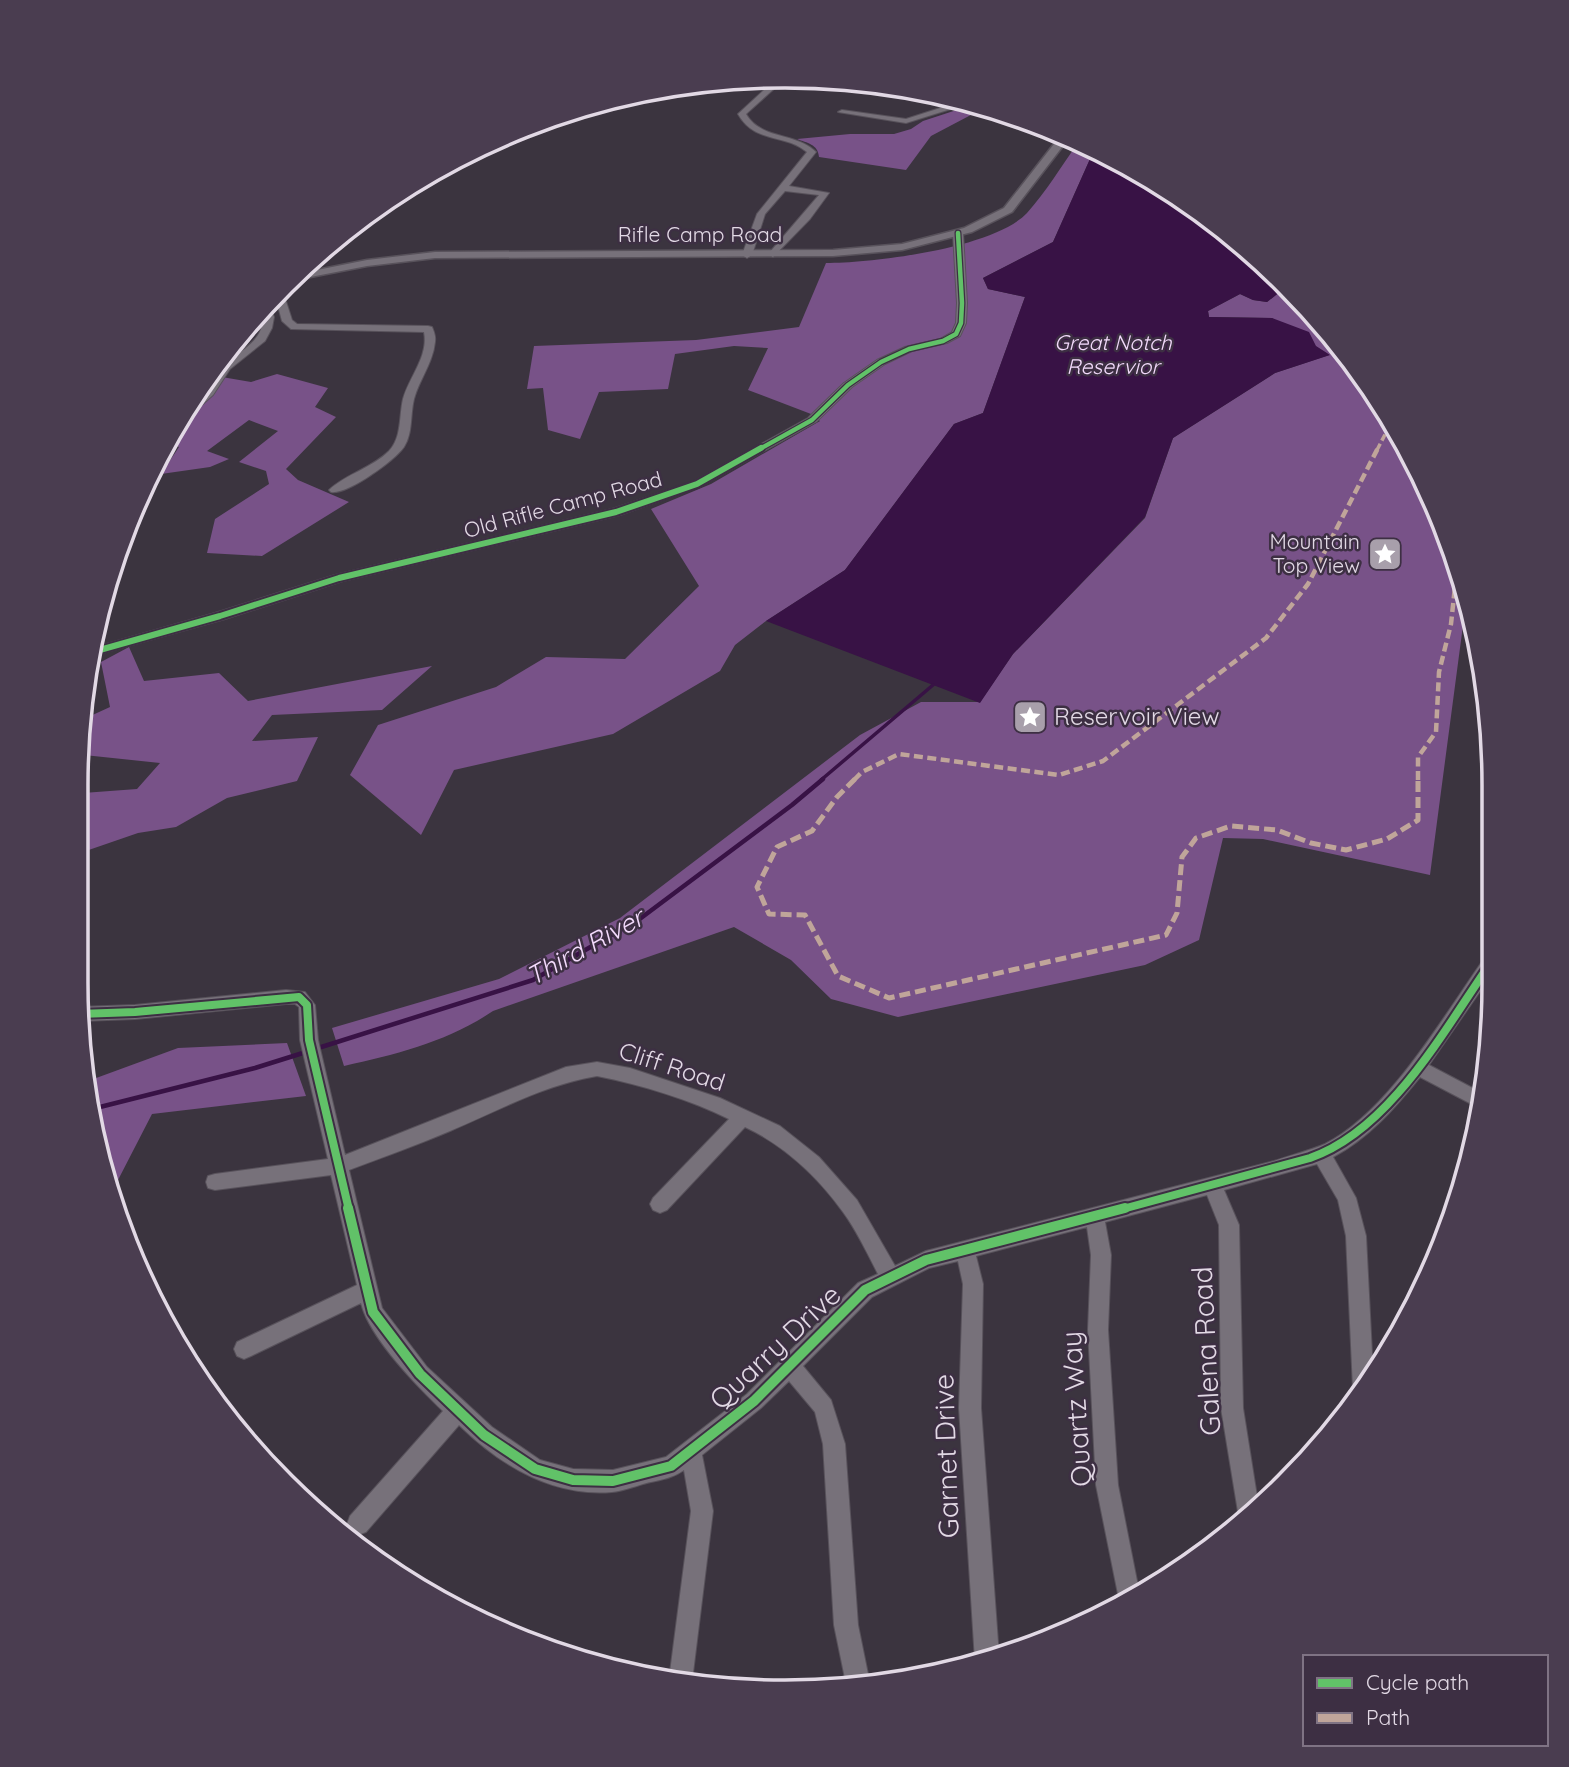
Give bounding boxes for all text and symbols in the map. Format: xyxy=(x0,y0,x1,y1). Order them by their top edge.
street label: Rifle Camp Road xyxy=(618,221,782,247)
water label: Great Notch Reservior xyxy=(1054,329,1173,379)
street label: Old Rifle Camp Road xyxy=(461,465,665,543)
place label: Mountain Top View xyxy=(1269,528,1360,578)
place icon: Mountain Top View xyxy=(1366,535,1404,573)
place icon: Reservoir View xyxy=(1011,698,1049,736)
place label: Reservoir View xyxy=(1054,701,1219,731)
water label: Third River xyxy=(520,899,652,992)
street label: Cliff Road xyxy=(615,1035,729,1097)
street label: Galena Road xyxy=(1184,1266,1227,1436)
street label: Quarry Drive xyxy=(702,1277,848,1416)
street label: Quartz Way xyxy=(1053,1330,1098,1488)
street label: Garnet Drive xyxy=(925,1373,966,1539)
legend xyxy=(1303,1655,1548,1746)
text: Cycle path xyxy=(1366,1669,1469,1695)
text: Path xyxy=(1366,1704,1410,1730)

